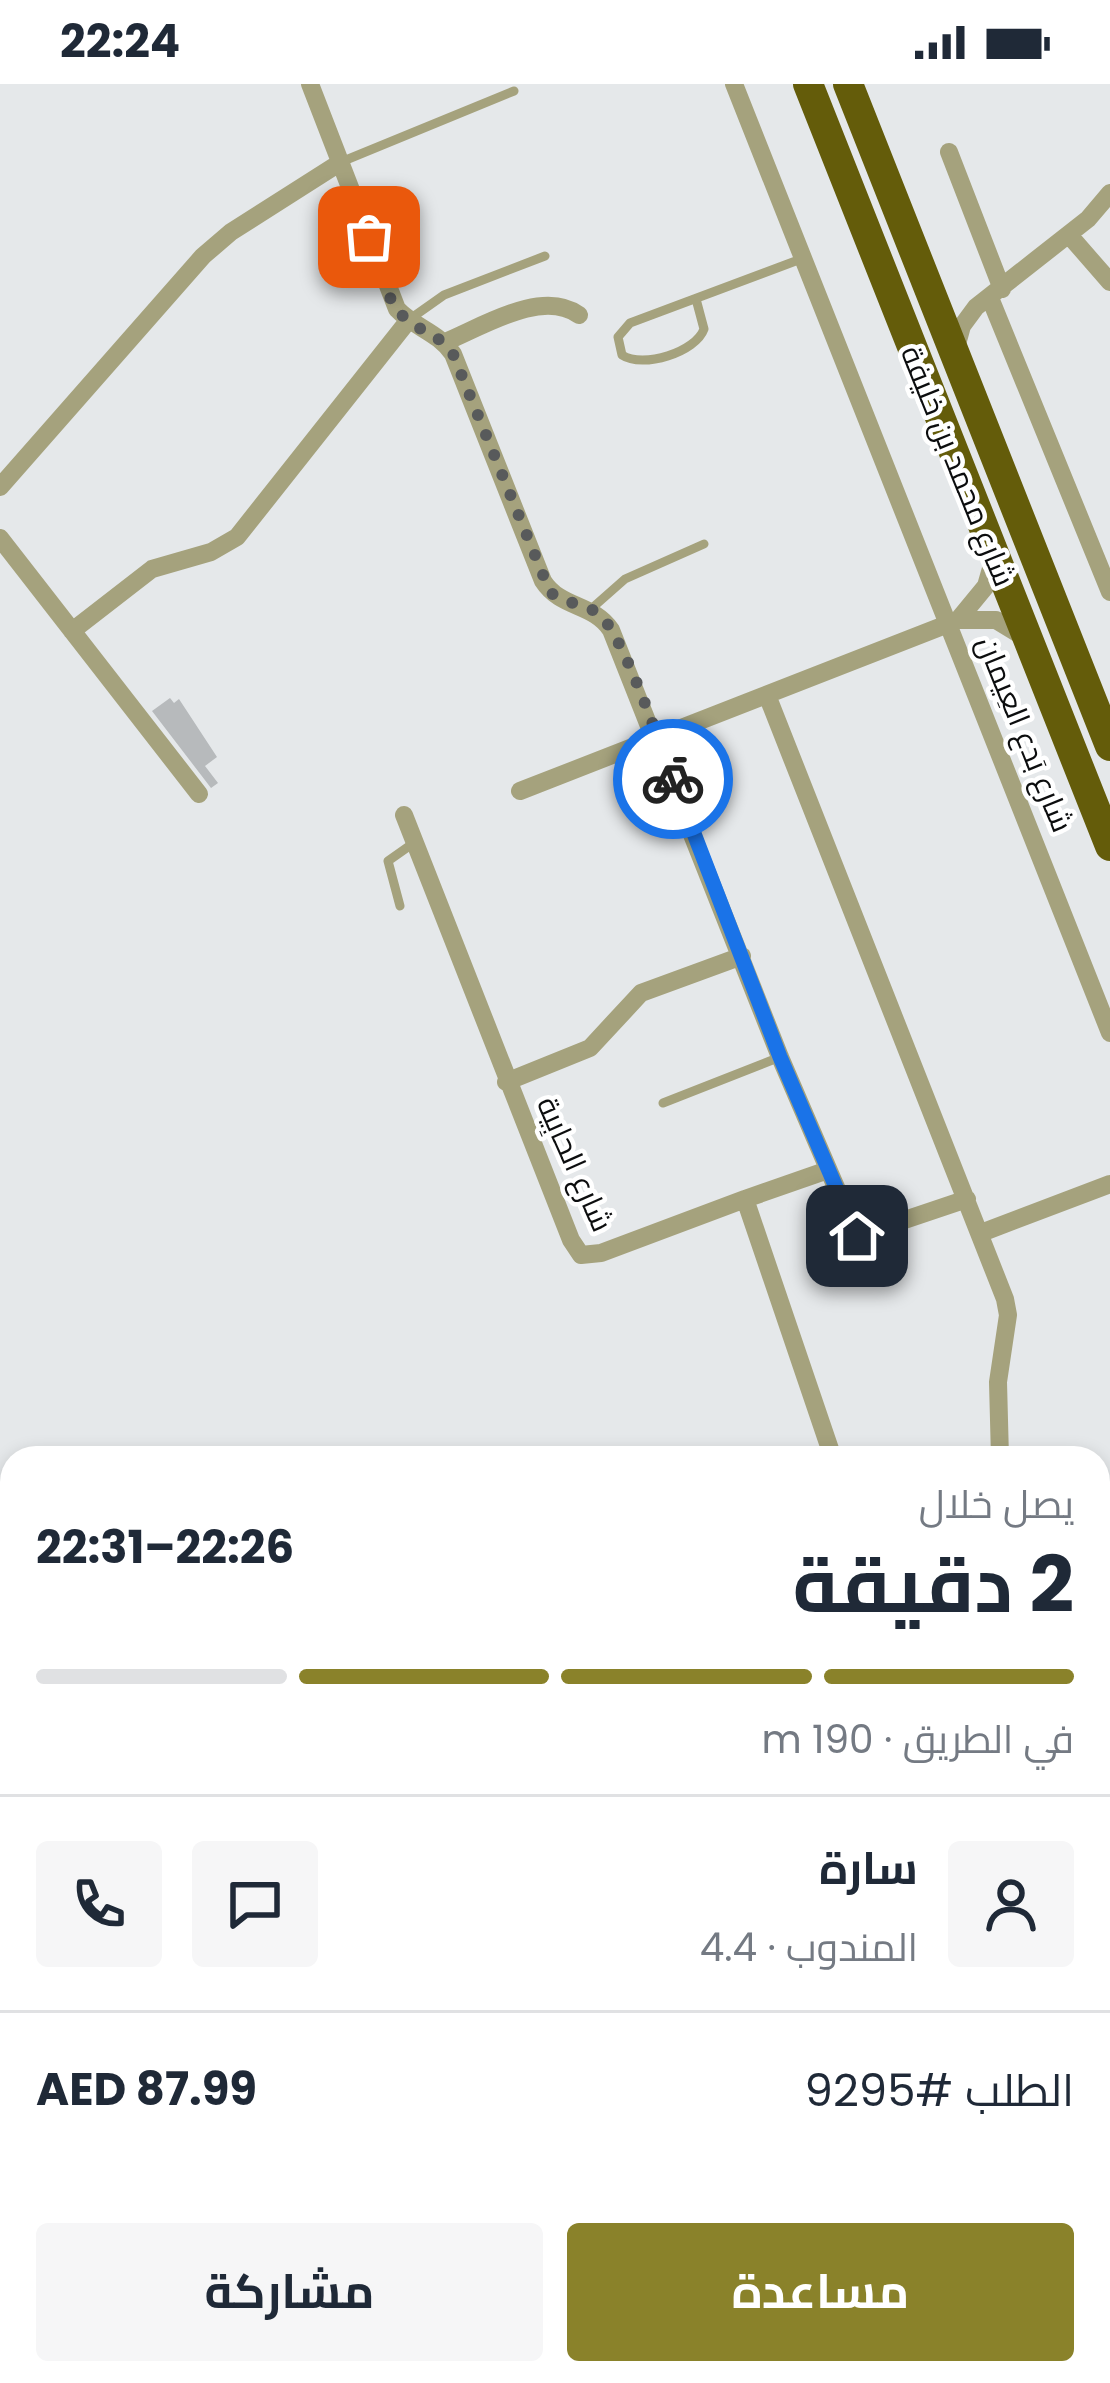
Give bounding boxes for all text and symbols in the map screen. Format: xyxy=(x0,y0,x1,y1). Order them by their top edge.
text: 22:24 xyxy=(60,10,180,73)
pin xyxy=(318,186,420,288)
icon: bag xyxy=(336,204,402,270)
street label: شارع محمد بن خليفة xyxy=(890,339,1026,593)
street label: شارع بَدع العِيمان xyxy=(966,629,1084,839)
courier xyxy=(613,719,733,839)
icon: bike xyxy=(640,746,706,812)
street label: شارع الحابِية xyxy=(526,1090,624,1238)
pin xyxy=(806,1185,908,1287)
icon: home xyxy=(824,1203,890,1269)
text: يصل خلال xyxy=(919,1477,1074,1532)
text: 22:26–22:31 xyxy=(36,1516,294,1579)
text: 2 دقيقة xyxy=(792,1530,1074,1639)
text: في الطريق · 190 m xyxy=(761,1712,1074,1767)
text: سارة xyxy=(819,1837,918,1900)
button: phone xyxy=(36,1841,162,1967)
button: chat xyxy=(192,1841,318,1967)
button: person xyxy=(948,1841,1074,1967)
text: المندوب · 4.4 xyxy=(700,1920,918,1975)
text: AED 87.99 xyxy=(36,2058,257,2121)
text: الطلب #9295 xyxy=(805,2059,1074,2122)
button: مشاركة xyxy=(36,2223,543,2361)
button: مساعدة xyxy=(567,2223,1074,2361)

